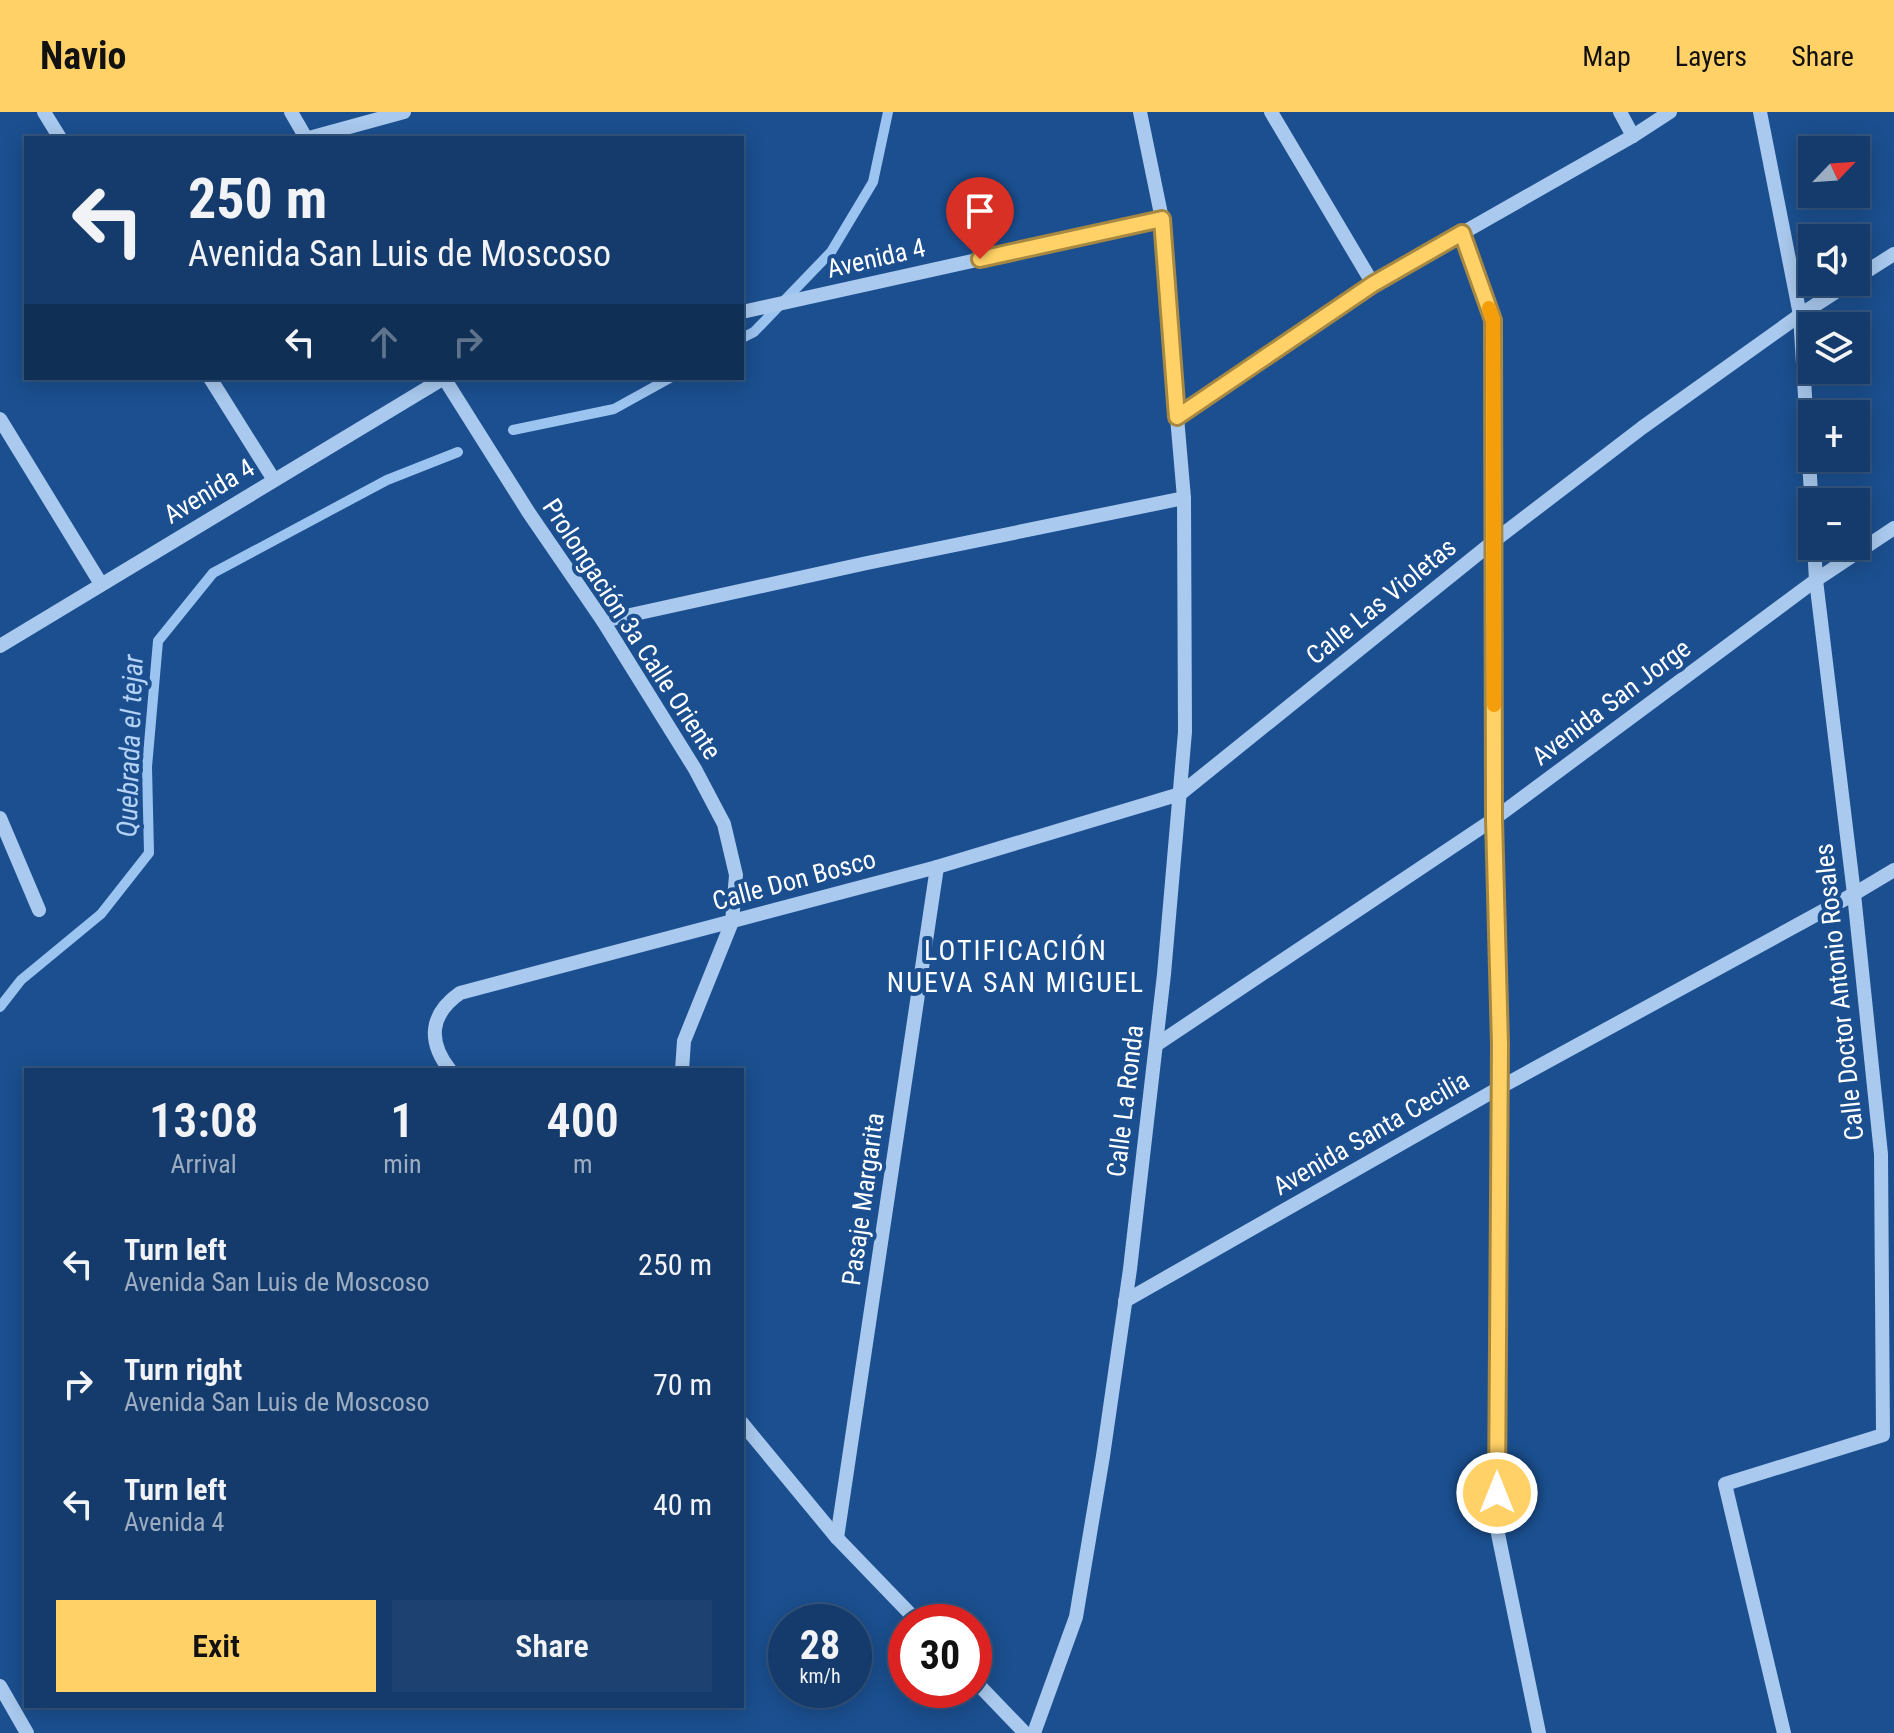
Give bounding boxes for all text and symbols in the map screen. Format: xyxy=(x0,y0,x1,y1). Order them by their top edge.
text: Navio xyxy=(40,34,126,78)
text: Map xyxy=(1582,40,1631,73)
text: Layers xyxy=(1675,40,1747,73)
text: Share xyxy=(1791,40,1854,73)
north arrow xyxy=(1798,136,1870,208)
map controls xyxy=(1798,136,1870,560)
text: 250 m xyxy=(188,166,327,232)
icon: left xyxy=(56,168,160,272)
pin xyxy=(946,177,1014,259)
icon: arrive xyxy=(958,189,1002,233)
button: sound xyxy=(1798,224,1870,296)
street label: Avenida 4 xyxy=(824,232,928,284)
text: Avenida San Luis de Moscoso xyxy=(188,233,611,275)
button: layers xyxy=(1798,312,1870,384)
icon: left xyxy=(278,320,322,364)
icon: ahead xyxy=(362,320,406,364)
icon: right xyxy=(446,320,490,364)
button: + xyxy=(1798,400,1870,472)
street label: Avenida 4 xyxy=(158,452,260,530)
button: − xyxy=(1798,488,1870,560)
street label: Prolongación 3a Calle Oriente xyxy=(537,493,727,765)
street label: Calle Las Violetas xyxy=(1300,532,1462,670)
street label: Avenida San Jorge xyxy=(1526,633,1696,771)
water label: Quebrada el tejar xyxy=(110,653,150,838)
street label: Calle Doctor Antonio Rosales xyxy=(1808,842,1870,1142)
street label: Calle Don Bosco xyxy=(709,844,879,916)
district label: LOTIFICACIÓN NUEVA SAN MIGUEL xyxy=(887,934,1145,999)
street label: Calle La Ronda xyxy=(1101,1023,1149,1179)
street label: Avenida Santa Cecilia xyxy=(1268,1065,1474,1201)
text: 13:08 xyxy=(149,1092,258,1149)
text: 1 xyxy=(390,1092,414,1149)
text: 400 xyxy=(547,1092,619,1149)
street label: Pasaje Margarita xyxy=(836,1111,890,1287)
text: Arrival xyxy=(171,1149,237,1179)
text: min xyxy=(383,1149,421,1179)
text: m xyxy=(573,1149,593,1179)
text: Turn left xyxy=(124,1232,227,1267)
icon: left xyxy=(56,1242,100,1286)
text: 250 m xyxy=(638,1247,712,1282)
text: Avenida San Luis de Moscoso xyxy=(124,1267,430,1297)
text: Turn right xyxy=(124,1352,242,1387)
icon: right xyxy=(56,1362,100,1406)
text: 70 m xyxy=(653,1367,712,1402)
text: Avenida San Luis de Moscoso xyxy=(124,1387,430,1417)
position arrow xyxy=(1455,1451,1539,1535)
text: Turn left xyxy=(124,1472,227,1507)
icon: left xyxy=(56,1482,100,1526)
text: 40 m xyxy=(653,1487,712,1522)
text: Avenida 4 xyxy=(124,1507,224,1537)
button: Exit xyxy=(56,1600,376,1692)
button: Share xyxy=(392,1600,712,1692)
speed limit sign: 30 xyxy=(888,1604,992,1708)
text: 28 xyxy=(800,1622,840,1669)
text: km/h xyxy=(799,1664,841,1688)

